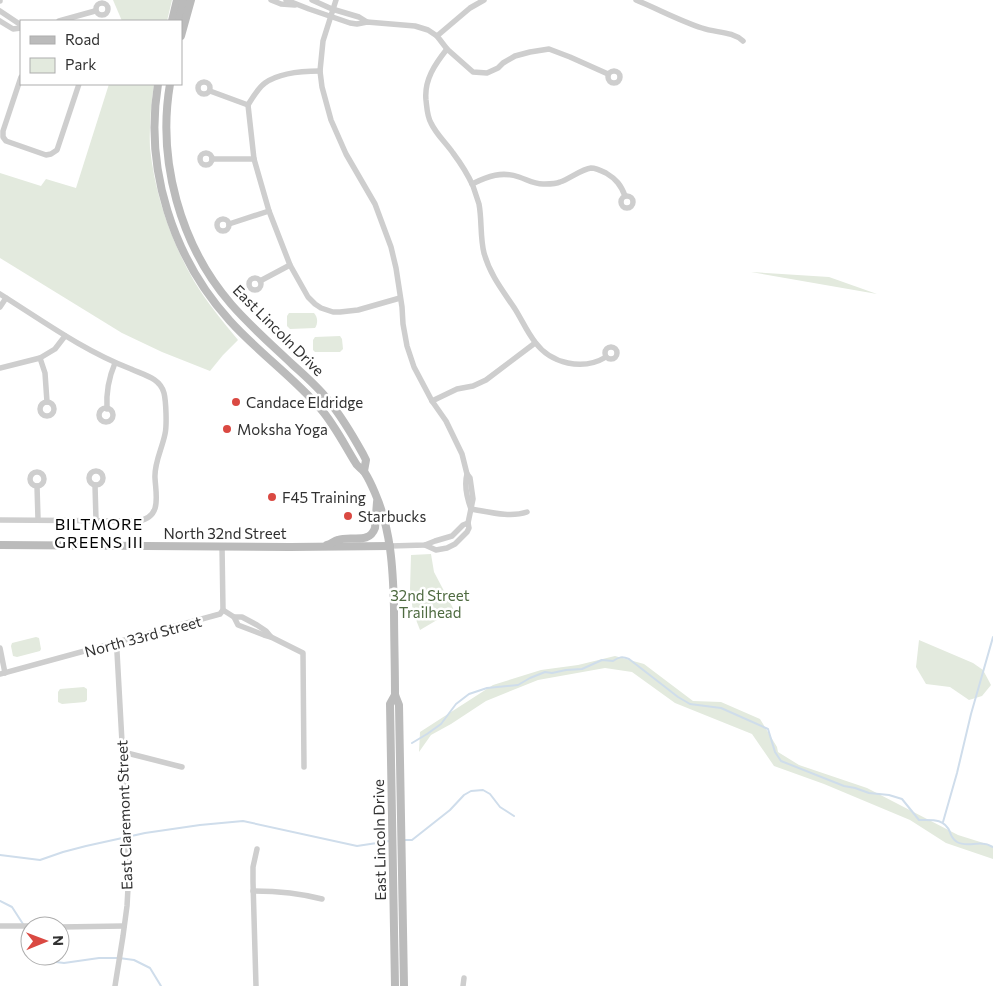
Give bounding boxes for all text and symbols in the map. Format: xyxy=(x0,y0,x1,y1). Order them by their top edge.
legend xyxy=(20,20,182,85)
text: Road xyxy=(65,30,100,48)
text: Park xyxy=(65,55,96,73)
street label: East Lincoln Drive xyxy=(230,281,328,379)
place label: Candace Eldridge xyxy=(246,393,363,411)
marker: Candace Eldridge xyxy=(230,396,242,408)
place label: Moksha Yoga xyxy=(237,420,328,438)
marker: Moksha Yoga xyxy=(221,423,233,435)
place label: F45 Training xyxy=(282,488,366,506)
marker: F45 Training xyxy=(266,491,278,503)
place label: Starbucks xyxy=(358,507,426,525)
marker: Starbucks xyxy=(342,510,354,522)
district label: BILTMORE GREENS III xyxy=(54,514,144,551)
street label: North 32nd Street xyxy=(163,524,287,542)
park label: 32nd Street Trailhead xyxy=(390,586,470,621)
street label: North 33rd Street xyxy=(82,612,204,660)
street label: East Claremont Street xyxy=(112,740,136,890)
street label: East Lincoln Drive xyxy=(369,779,389,901)
north arrow xyxy=(20,916,70,966)
text: N xyxy=(50,935,67,946)

